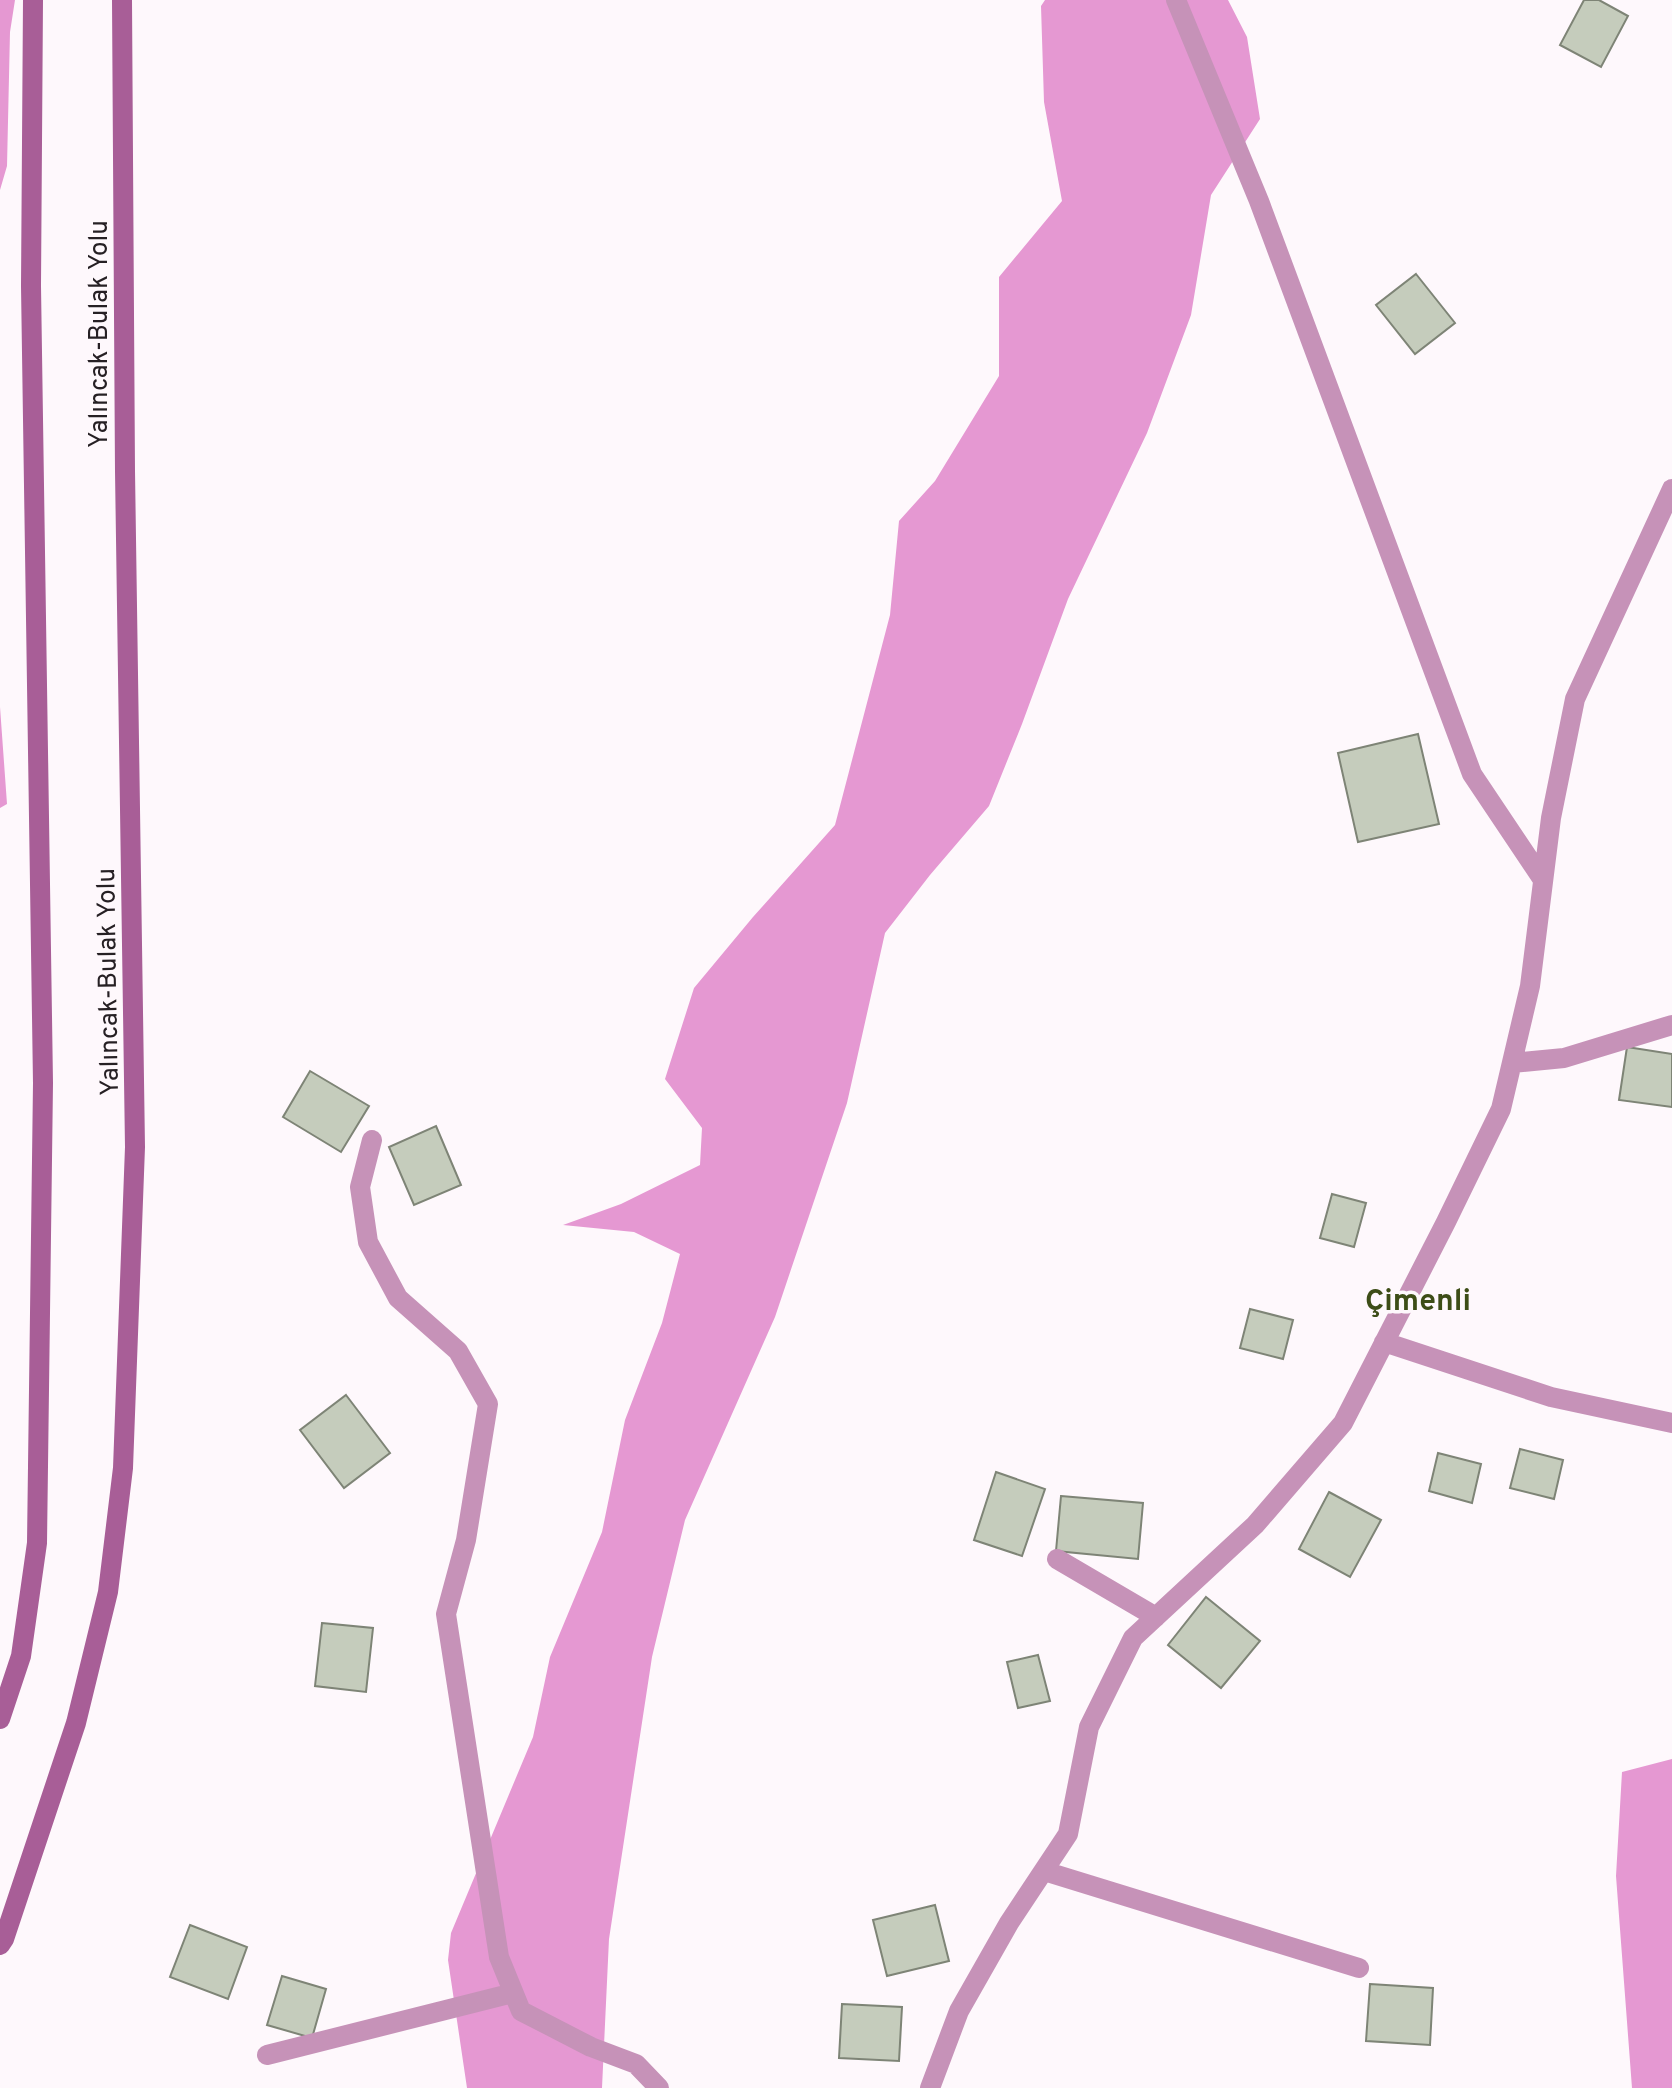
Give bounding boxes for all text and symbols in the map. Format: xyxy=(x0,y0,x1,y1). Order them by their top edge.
street label: Yalıncak-Bulak Yolu xyxy=(84,220,117,448)
street label: Yalıncak-Bulak Yolu xyxy=(91,868,128,1096)
district label: Çimenli xyxy=(1365,1284,1471,1321)

